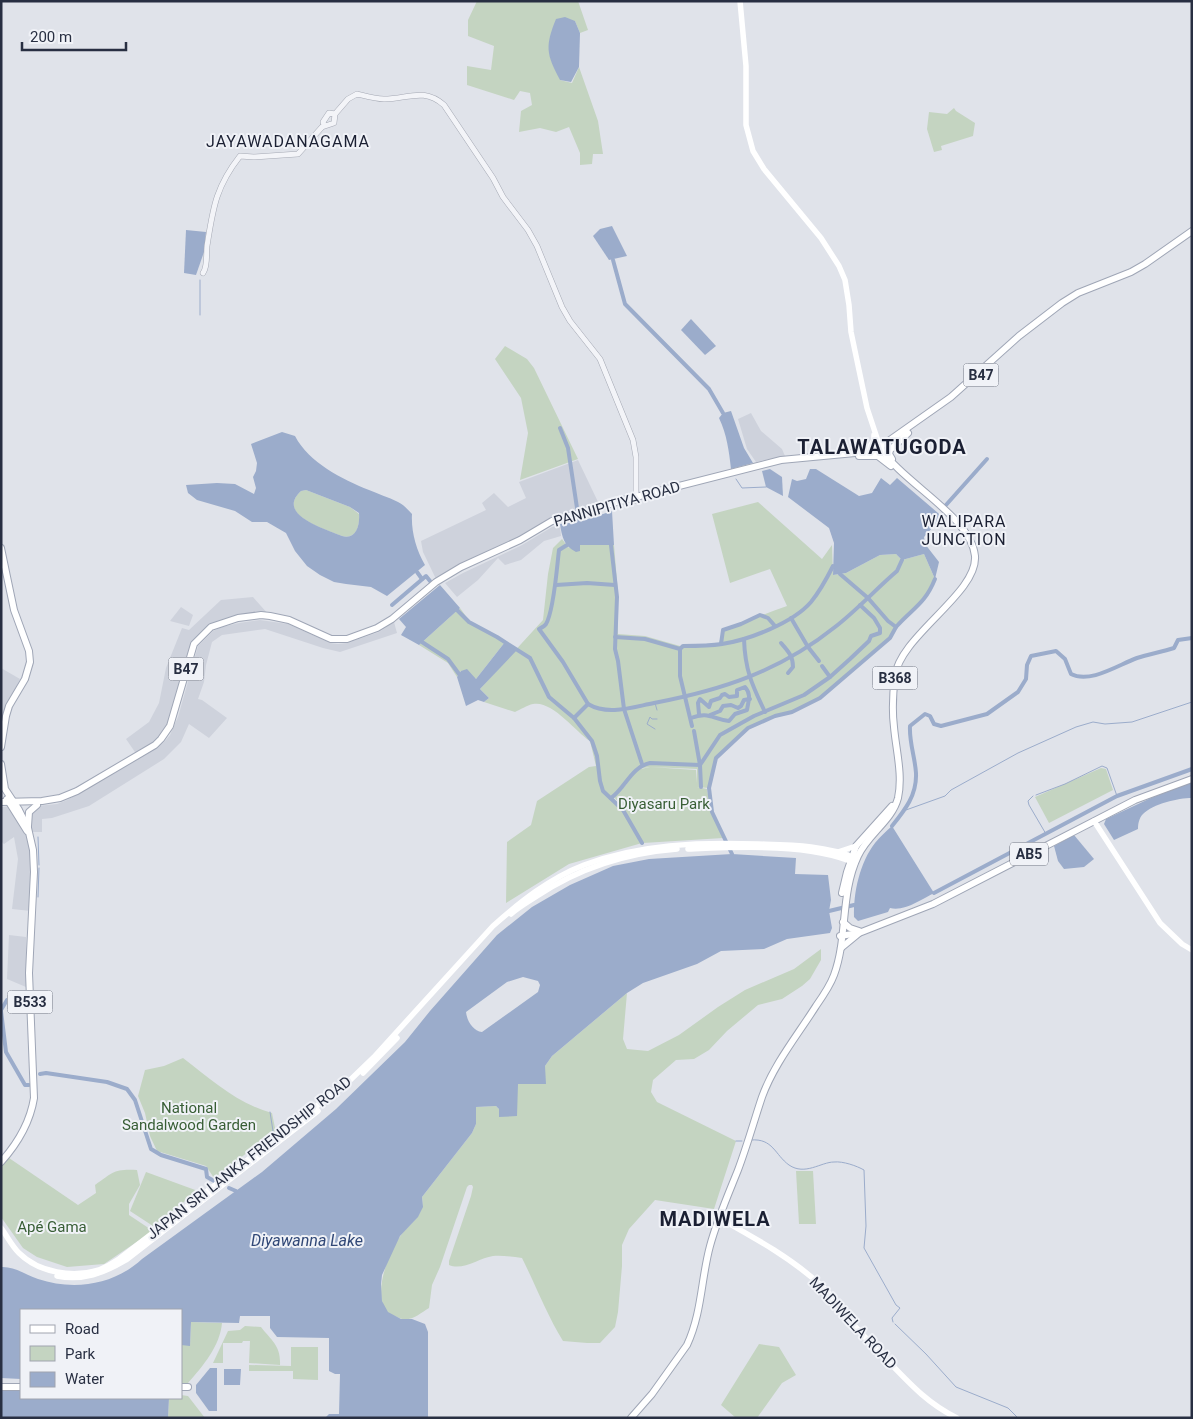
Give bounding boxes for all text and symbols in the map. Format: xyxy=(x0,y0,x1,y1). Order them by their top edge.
scale bar xyxy=(22,20,126,52)
text: 200 m xyxy=(30,28,72,46)
district label: JAYAWADANAGAMA xyxy=(206,132,370,151)
road number: B47 xyxy=(964,364,998,386)
district label: TALAWATUGODA xyxy=(797,435,967,459)
street label: PANNIPITIYA ROAD xyxy=(552,477,682,531)
district label: WALIPARA JUNCTION xyxy=(921,512,1007,549)
road number: B47 xyxy=(168,658,204,681)
road number: B368 xyxy=(872,666,918,690)
park label: Diyasaru Park xyxy=(618,795,710,813)
road number: AB5 xyxy=(1010,842,1048,866)
road number: B533 xyxy=(8,990,52,1014)
street label: JAPAN SRI LANKA FRIENDSHIP ROAD xyxy=(143,1072,355,1244)
park label: National Sandalwood Garden xyxy=(122,1099,256,1134)
district label: MADIWELA xyxy=(659,1207,771,1231)
park label: Apé Gama xyxy=(17,1218,87,1236)
water label: Diyawanna Lake xyxy=(251,1231,363,1250)
street label: MADIWELA ROAD xyxy=(806,1273,900,1373)
legend xyxy=(20,1309,182,1399)
text: Road xyxy=(65,1320,99,1338)
text: Park xyxy=(65,1345,96,1363)
text: Water xyxy=(65,1370,104,1388)

